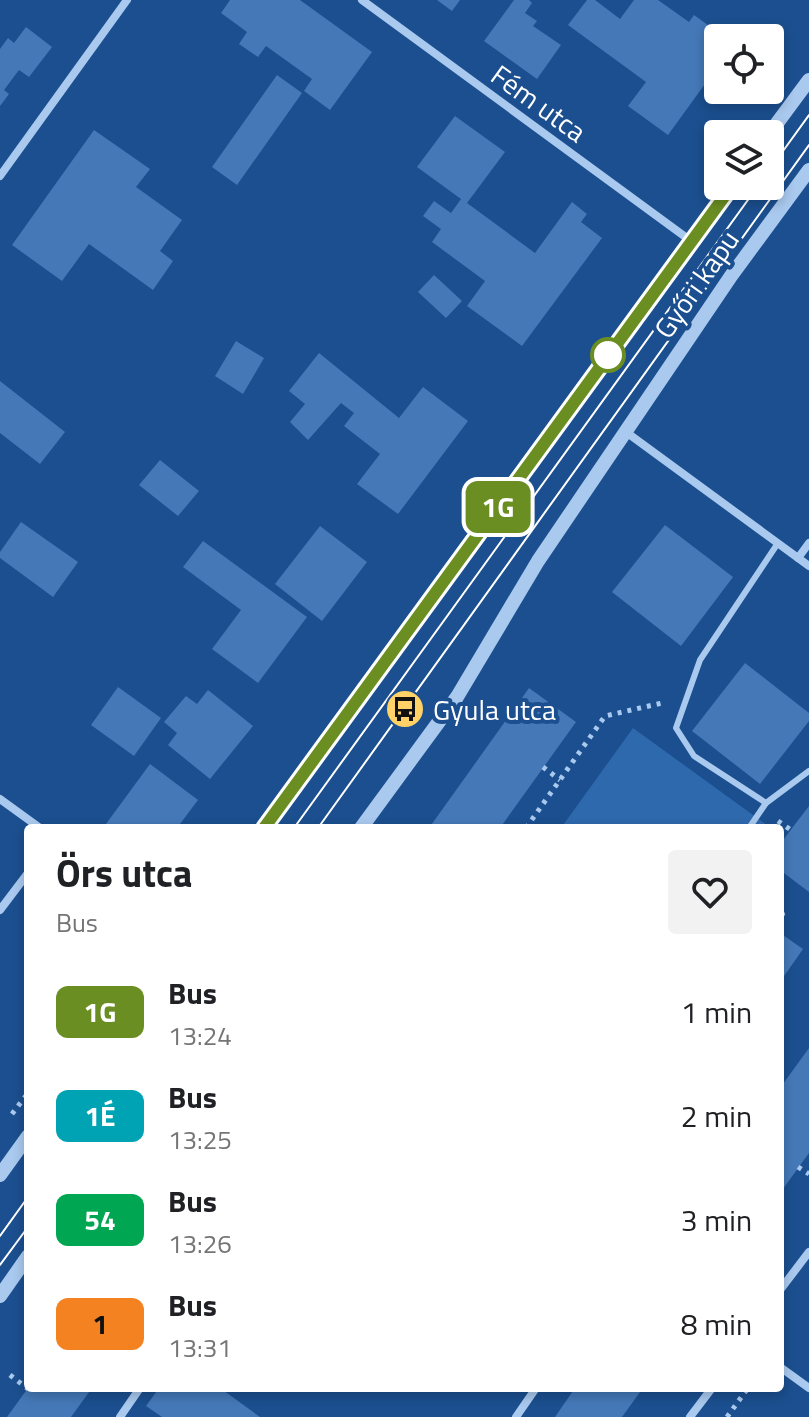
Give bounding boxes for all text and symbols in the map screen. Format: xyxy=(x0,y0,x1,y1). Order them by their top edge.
map controls xyxy=(704,24,784,200)
button: locate xyxy=(704,24,784,104)
street label: Fém utca xyxy=(482,54,596,152)
button: layers xyxy=(704,120,784,200)
street label: Győri kapu xyxy=(643,221,749,347)
unlabelled marker xyxy=(591,338,625,372)
line badge: 1G xyxy=(462,481,534,533)
text: 1G xyxy=(482,485,514,528)
bus stop icon: Gyula utca xyxy=(384,688,426,730)
place label: Gyula utca xyxy=(433,688,556,731)
text: Örs utca xyxy=(56,844,192,902)
button: heart xyxy=(668,850,752,934)
text: Bus xyxy=(56,903,98,942)
text: Bus xyxy=(168,970,217,1016)
text: 1 min xyxy=(681,989,752,1035)
text: 1G xyxy=(84,990,116,1033)
text: 13:24 xyxy=(168,1016,232,1055)
text: Bus xyxy=(168,1074,217,1120)
text: 2 min xyxy=(681,1093,752,1139)
text: 1É xyxy=(84,1094,116,1137)
text: 13:25 xyxy=(168,1120,232,1159)
text: Bus xyxy=(168,1178,217,1224)
text: 3 min xyxy=(681,1197,752,1243)
text: 54 xyxy=(84,1198,116,1241)
text: 13:26 xyxy=(168,1224,232,1263)
text: Bus xyxy=(168,1282,217,1328)
text: 8 min xyxy=(681,1301,752,1347)
text: 1 xyxy=(92,1302,108,1345)
text: 13:31 xyxy=(168,1328,232,1367)

